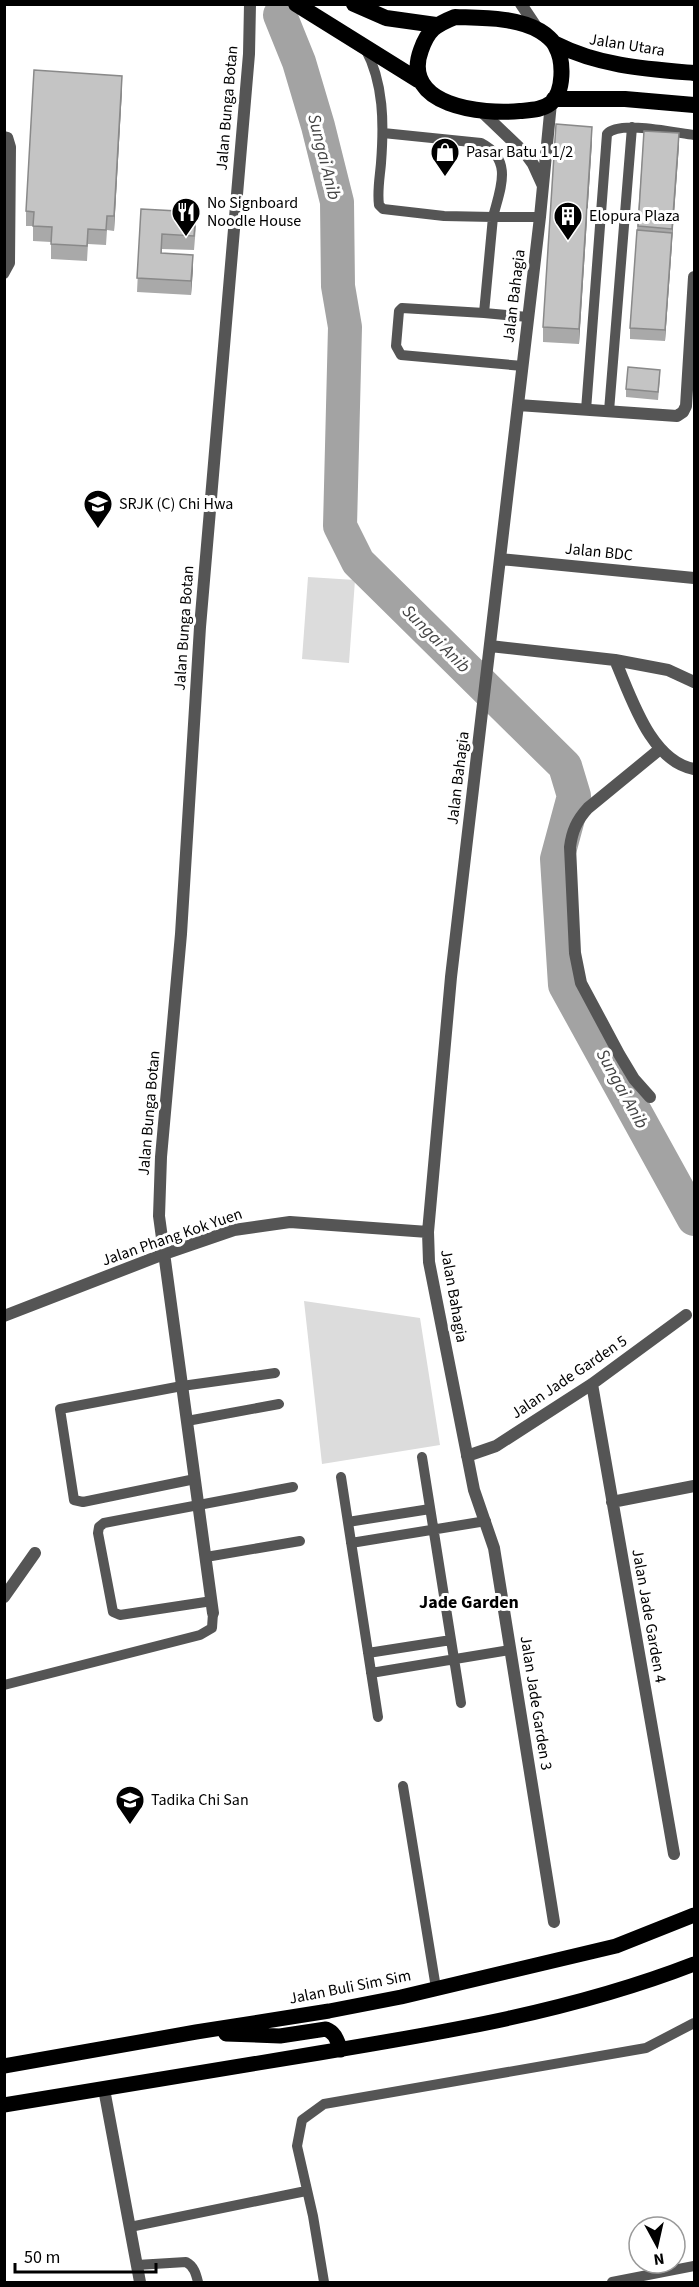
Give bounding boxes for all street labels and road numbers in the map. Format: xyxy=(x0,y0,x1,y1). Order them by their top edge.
street label: Jalan Utara xyxy=(587,28,667,62)
street label: Jalan Bunga Botan xyxy=(211,45,243,171)
street label: Jalan Bahagia xyxy=(497,248,531,344)
street label: Jalan BDC xyxy=(564,537,634,567)
street label: Jalan Bunga Botan xyxy=(169,565,199,691)
street label: Jalan Bahagia xyxy=(441,730,475,826)
street label: Jalan Bunga Botan xyxy=(133,1050,165,1176)
street label: Jalan Phang Kok Yuen xyxy=(99,1203,245,1271)
street label: Jalan Bahagia xyxy=(435,1248,473,1344)
street label: Jalan Jade Garden 5 xyxy=(507,1330,631,1424)
street label: Jalan Jade Garden 4 xyxy=(626,1547,672,1685)
street label: Jalan Jade Garden 3 xyxy=(515,1634,557,1772)
street label: Jalan Buli Sim Sim xyxy=(287,1964,413,2010)

